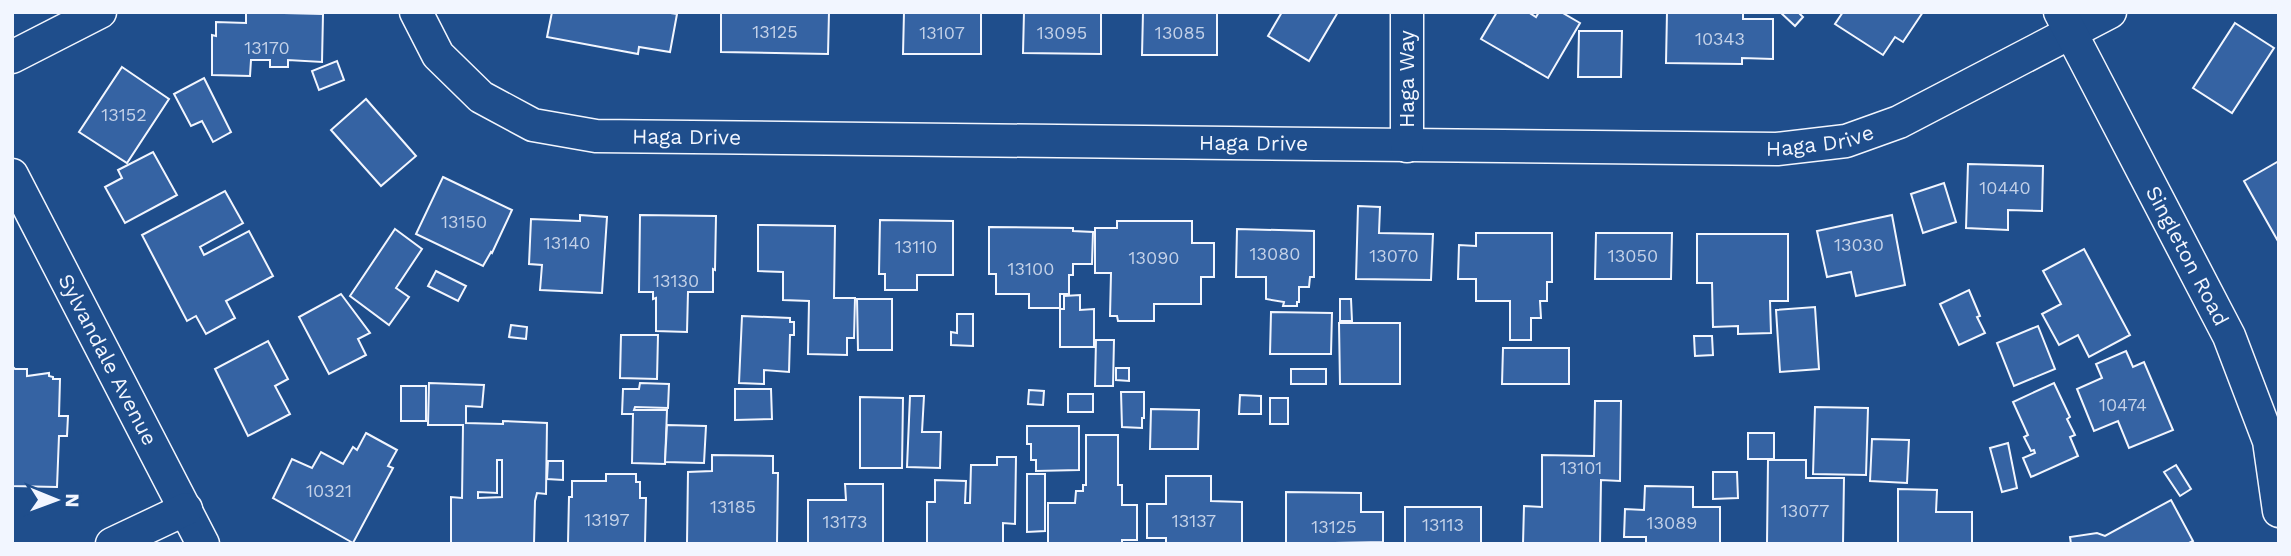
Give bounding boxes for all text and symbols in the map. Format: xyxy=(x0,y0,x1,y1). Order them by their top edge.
house number: 13125 xyxy=(752,21,798,42)
house number: 13107 xyxy=(919,22,965,43)
house number: 13095 xyxy=(1037,22,1087,43)
house number: 13085 xyxy=(1155,22,1205,43)
house number: 10343 xyxy=(1695,28,1745,49)
street label: Haga Way xyxy=(1394,30,1419,128)
house number: 13170 xyxy=(244,37,290,58)
house number: 13152 xyxy=(101,104,147,125)
street label: Haga Drive xyxy=(1766,119,1877,161)
street label: Haga Drive xyxy=(632,123,741,150)
street label: Haga Drive xyxy=(1199,130,1308,156)
house number: 10440 xyxy=(1979,177,2031,198)
street label: Singleton Road xyxy=(2141,181,2234,330)
house number: 13150 xyxy=(441,211,487,232)
house number: 13140 xyxy=(544,232,590,253)
house number: 13030 xyxy=(1834,234,1884,255)
house number: 13110 xyxy=(895,236,937,257)
house number: 13080 xyxy=(1250,243,1301,264)
house number: 13070 xyxy=(1369,245,1419,266)
house number: 13050 xyxy=(1608,245,1658,266)
house number: 13090 xyxy=(1128,247,1180,268)
house number: 13100 xyxy=(1008,258,1054,279)
street label: Sylvandale Avenue xyxy=(53,270,163,449)
house number: 13130 xyxy=(653,270,699,291)
house number: 10474 xyxy=(2099,394,2147,415)
house number: 13101 xyxy=(1560,457,1602,478)
north arrow xyxy=(21,465,91,535)
house number: 10321 xyxy=(306,480,352,501)
text: N xyxy=(61,493,84,508)
house number: 13185 xyxy=(710,496,756,517)
house number: 13077 xyxy=(1781,500,1829,521)
house number: 13197 xyxy=(584,509,630,530)
house number: 13137 xyxy=(1172,510,1216,531)
house number: 13173 xyxy=(822,511,868,532)
house number: 13089 xyxy=(1647,512,1697,533)
house number: 13113 xyxy=(1422,514,1464,535)
house number: 13125 xyxy=(1311,516,1357,537)

